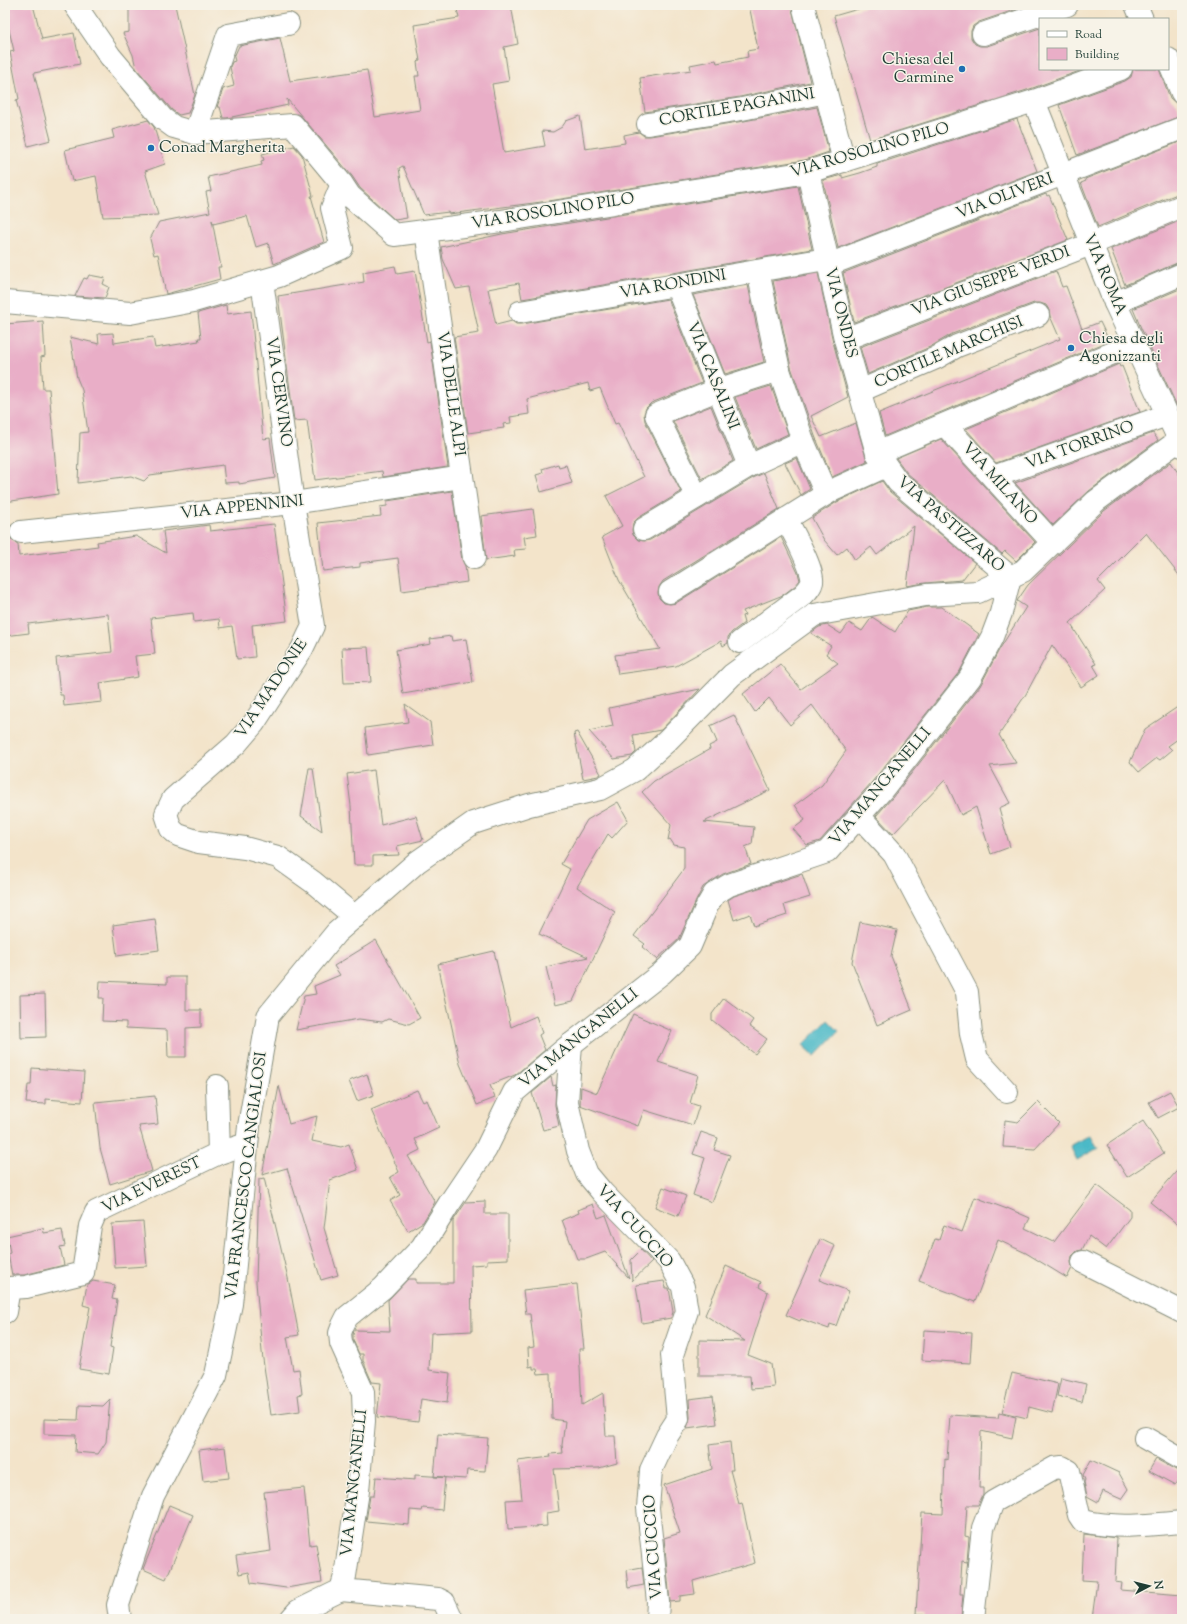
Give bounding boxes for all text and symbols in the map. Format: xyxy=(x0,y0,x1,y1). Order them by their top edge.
legend xyxy=(1039,18,1169,70)
text: Road xyxy=(1075,26,1102,44)
text: Building xyxy=(1075,46,1119,64)
place label: Chiesa del Carmine xyxy=(882,49,955,90)
marker: Chiesa del Carmine xyxy=(957,64,967,74)
street label: CORTILE PAGANINI xyxy=(657,83,817,133)
street label: VIA ROSOLINO PILO xyxy=(788,117,952,185)
place label: Conad Margherita xyxy=(159,137,286,160)
marker: Conad Margherita xyxy=(146,143,156,153)
street label: VIA OLIVERI xyxy=(953,168,1057,226)
street label: VIA ROSOLINO PILO xyxy=(470,188,636,236)
street label: VIA ROMA xyxy=(1076,231,1132,319)
street label: VIA GIUSEPPE VERDI xyxy=(908,241,1074,323)
street label: VIA RONDINI xyxy=(618,264,728,306)
street label: VIA ONDES xyxy=(818,265,862,361)
street label: CORTILE MARCHISI xyxy=(871,311,1027,395)
street label: VIA CASALINI xyxy=(680,319,744,433)
place label: Chiesa degli Agonizzanti xyxy=(1079,328,1164,369)
street label: VIA DELLE ALPI xyxy=(430,330,470,458)
street label: VIA CERVINO xyxy=(259,335,297,449)
marker: Chiesa degli Agonizzanti xyxy=(1066,343,1076,353)
street label: VIA TORRINO xyxy=(1022,416,1138,476)
street label: VIA MILANO xyxy=(956,438,1042,530)
street label: VIA PASTIZZARO xyxy=(891,472,1009,578)
street label: VIA APPENNINI xyxy=(179,490,305,526)
street label: VIA MADONIE xyxy=(230,634,314,744)
street label: VIA MANGANELLI xyxy=(825,723,937,851)
street label: VIA MANGANELLI xyxy=(514,983,644,1095)
street label: VIA FRANCESCO CANGIALOSI xyxy=(220,1050,274,1302)
street label: VIA EVEREST xyxy=(98,1152,206,1220)
street label: VIA CUCCIO xyxy=(590,1180,678,1274)
street label: VIA MANGANELLI xyxy=(336,1408,374,1558)
street label: VIA CUCCIO xyxy=(639,1494,669,1600)
north arrow xyxy=(1129,1566,1169,1606)
text: N xyxy=(1149,1579,1166,1590)

